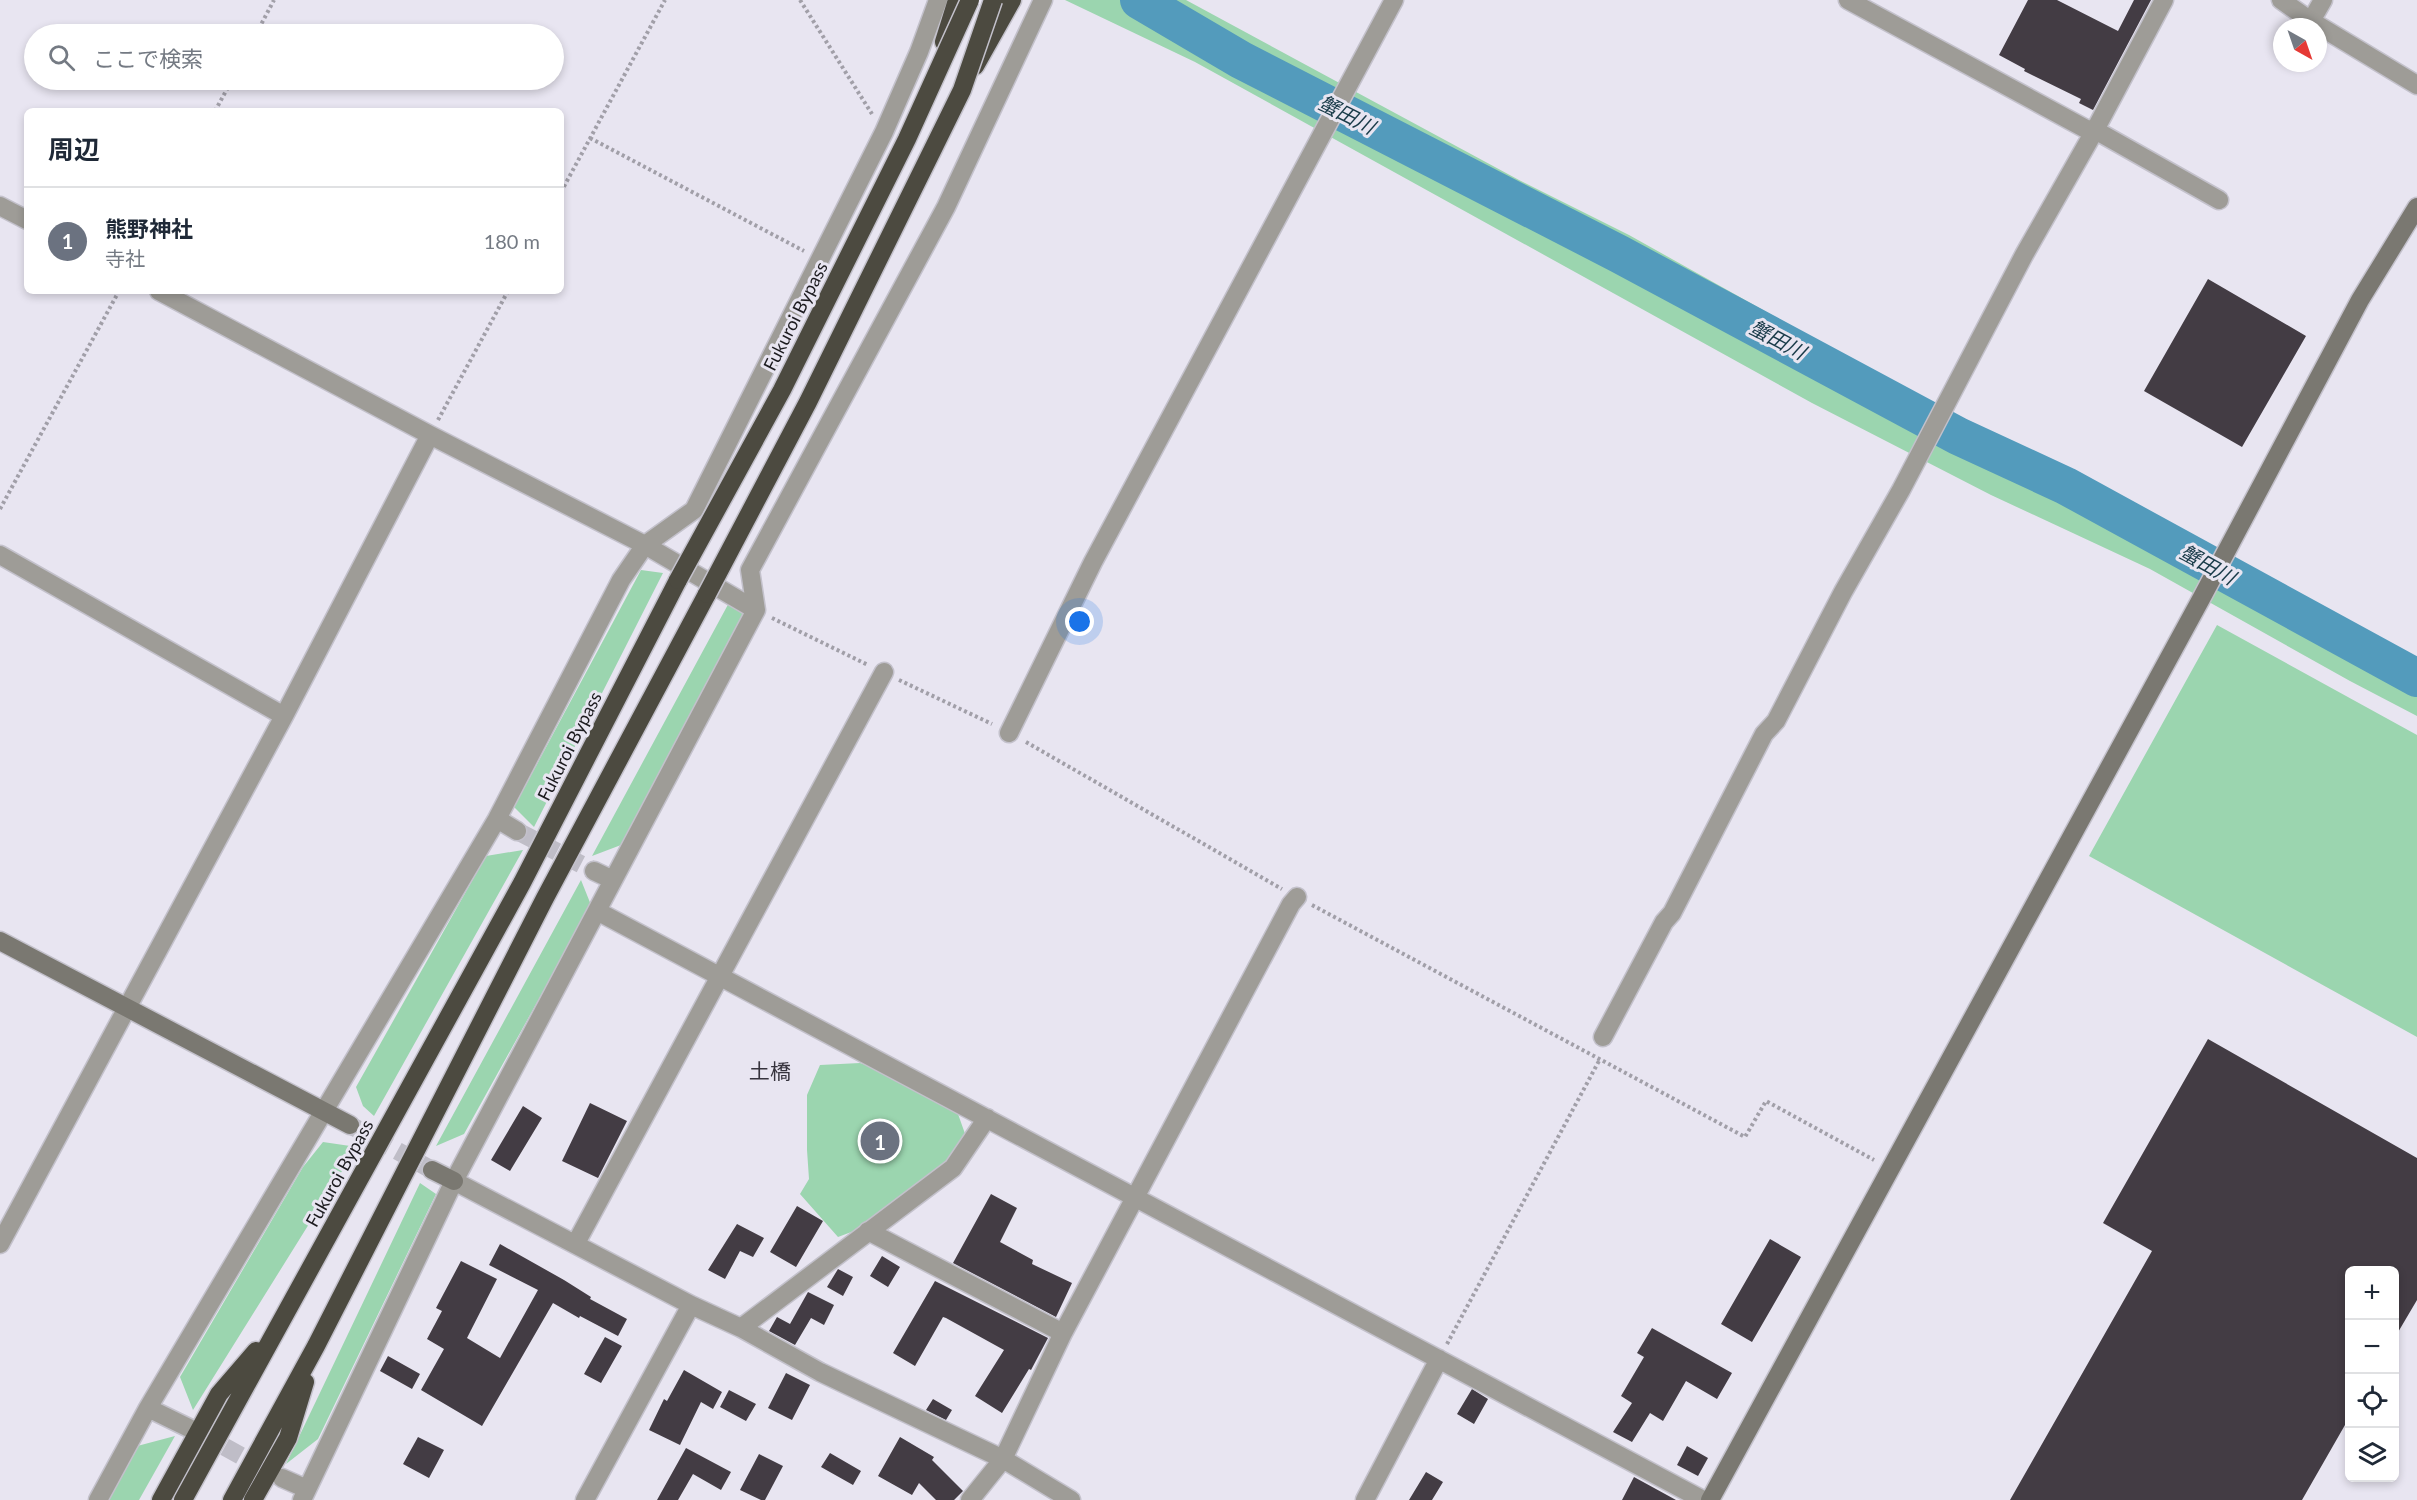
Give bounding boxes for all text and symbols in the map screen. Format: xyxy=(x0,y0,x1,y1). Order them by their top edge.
north arrow xyxy=(2273,18,2327,72)
search box xyxy=(24,24,564,90)
icon: search xyxy=(45,41,78,74)
text: ここで検索 xyxy=(93,45,203,72)
water label: 蟹田川 xyxy=(1315,90,1381,139)
text: 周辺 xyxy=(48,133,100,165)
text: 熊野神社 xyxy=(105,215,193,242)
text: 1 xyxy=(62,229,73,253)
text: 180 m xyxy=(484,229,540,253)
text: 寺社 xyxy=(105,246,145,270)
street label: Fukuroi Bypass xyxy=(758,258,832,374)
water label: 蟹田川 xyxy=(1746,314,1812,365)
water label: 蟹田川 xyxy=(2176,539,2242,590)
your location xyxy=(1065,607,1094,636)
street label: Fukuroi Bypass xyxy=(532,688,606,804)
district label: 土橋 xyxy=(749,1058,791,1083)
street label: Fukuroi Bypass xyxy=(300,1115,378,1231)
pin: 1 xyxy=(860,1118,900,1164)
map controls xyxy=(2345,1266,2399,1482)
button: + xyxy=(2345,1266,2399,1320)
button: − xyxy=(2345,1320,2399,1374)
button: locate xyxy=(2345,1374,2399,1428)
button: layers xyxy=(2345,1428,2399,1482)

